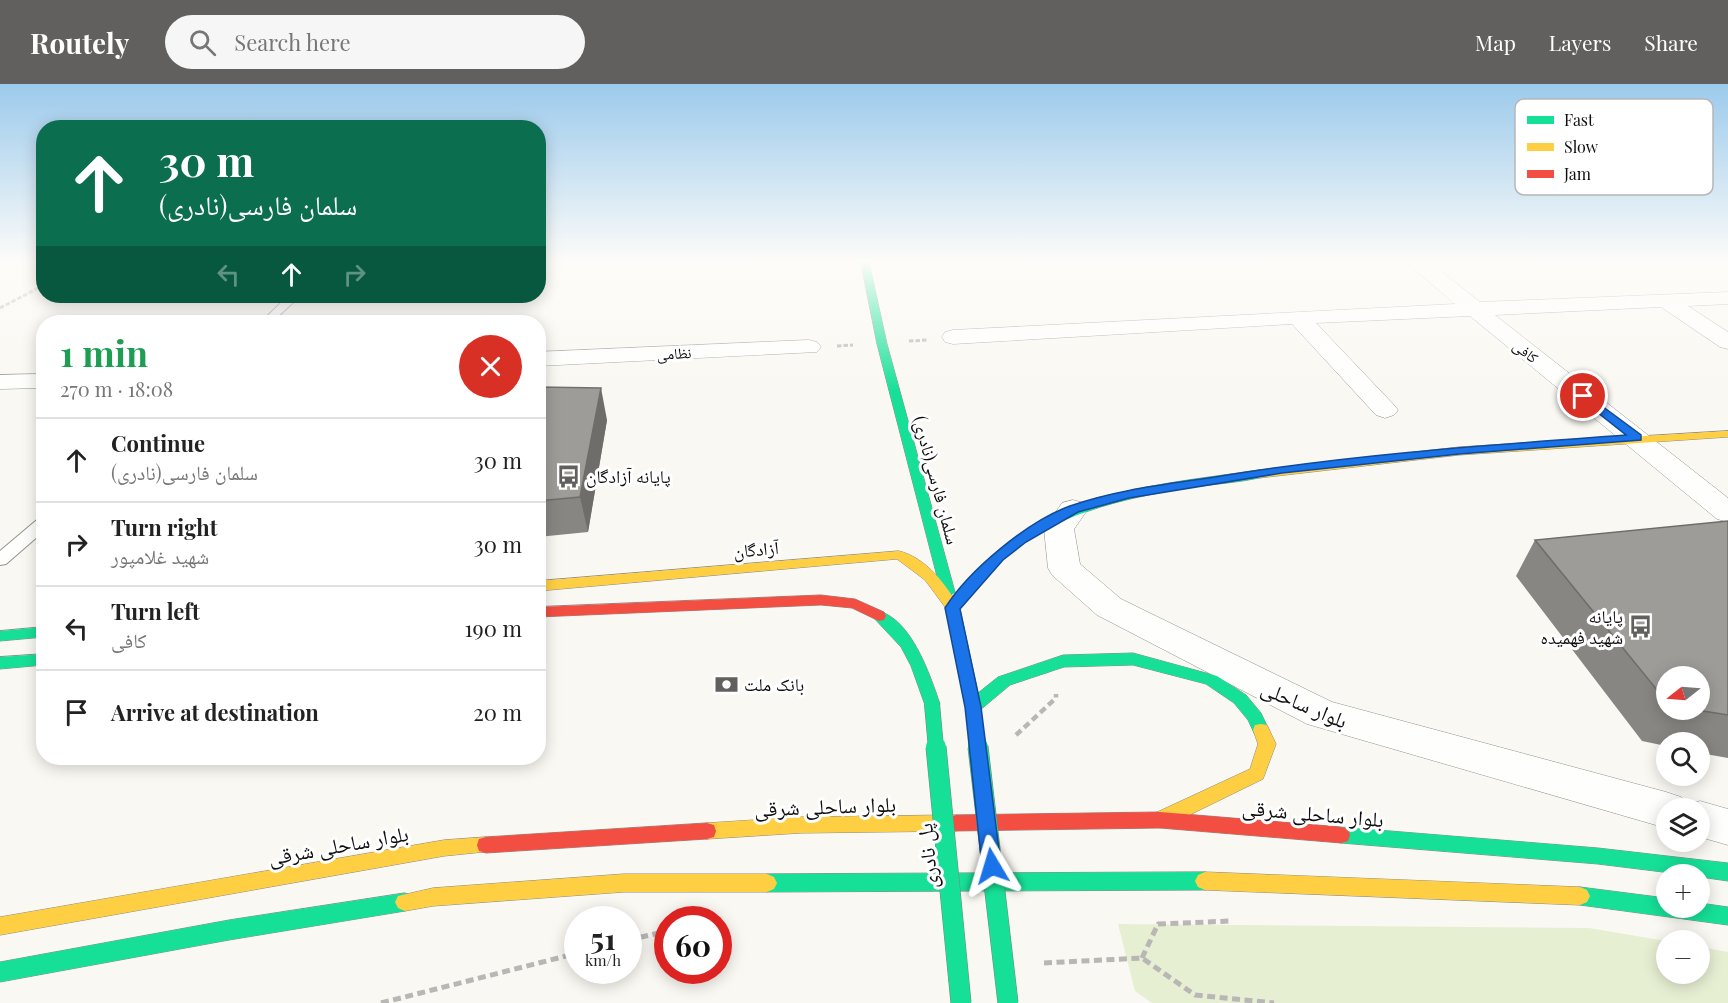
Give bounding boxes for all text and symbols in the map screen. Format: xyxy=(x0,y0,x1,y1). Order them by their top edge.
search box xyxy=(165,15,585,69)
text: Routely xyxy=(30,24,129,61)
icon: search xyxy=(186,26,219,59)
text: Search here xyxy=(234,27,351,57)
text: Map xyxy=(1475,28,1516,56)
text: Layers xyxy=(1549,28,1611,56)
text: Share xyxy=(1644,28,1698,56)
legend xyxy=(1515,99,1713,195)
text: Fast xyxy=(1564,109,1594,130)
text: 30 m xyxy=(159,132,254,188)
text: Slow xyxy=(1564,136,1599,157)
icon: ahead xyxy=(60,144,138,222)
text: Jam xyxy=(1563,163,1591,184)
text: سلمان فارسی(نادری) xyxy=(159,186,357,222)
icon: left xyxy=(212,258,245,291)
icon: ahead xyxy=(275,258,308,291)
icon: right xyxy=(338,258,371,291)
text: 1 min xyxy=(60,328,148,376)
button: close xyxy=(459,335,522,398)
street label: کافی xyxy=(1509,335,1543,368)
street label: نظامی xyxy=(656,342,692,365)
pin xyxy=(1557,370,1608,421)
text: 270 m · 18:08 xyxy=(60,375,173,402)
icon: arrive xyxy=(1566,379,1599,412)
street label: سلمان فارسی(نادری) xyxy=(908,413,966,547)
text: Continue xyxy=(111,428,205,458)
icon: ahead xyxy=(60,444,93,477)
text: 30 m xyxy=(474,445,522,475)
text: سلمان فارسی(نادری) xyxy=(111,458,258,485)
bus stop icon: پایانه آزادگان xyxy=(555,463,581,489)
place label: پایانه آزادگان xyxy=(586,464,671,488)
text: Turn right xyxy=(111,512,217,542)
icon: right xyxy=(60,528,93,561)
text: 30 m xyxy=(474,529,522,559)
street label: آزادگان xyxy=(732,535,780,563)
text: شهید غلامپور xyxy=(111,542,209,569)
text: Turn left xyxy=(111,596,200,626)
place label: پایانه شهید فهمیده xyxy=(1541,604,1623,649)
icon: left xyxy=(60,612,93,645)
text: 190 m xyxy=(464,613,522,643)
bus stop icon: پایانه شهید فهمیده xyxy=(1628,613,1654,639)
text: کافی xyxy=(111,626,147,653)
north arrow xyxy=(1656,666,1710,720)
map controls xyxy=(1656,666,1710,984)
bank icon: بانک ملت xyxy=(713,671,739,697)
place label: بانک ملت xyxy=(744,672,804,696)
street label: بلوار ساحلی xyxy=(1257,672,1352,735)
icon: arrive xyxy=(60,696,93,729)
text: Arrive at destination xyxy=(111,697,319,727)
text: 20 m xyxy=(473,697,522,727)
button: search xyxy=(1656,732,1710,786)
street label: بلوار ساحلی شرقی xyxy=(754,789,896,822)
street label: بلوار ساحلی شرقی xyxy=(1241,792,1385,833)
button: layers xyxy=(1656,798,1710,852)
street label: بلوار ساحلی شرقی xyxy=(266,818,410,871)
street label: پل نادری xyxy=(909,822,944,890)
position arrow xyxy=(960,834,1024,898)
button: + xyxy=(1656,864,1710,918)
speed limit sign: 60 xyxy=(654,906,732,984)
text: 51 xyxy=(590,918,616,958)
button: − xyxy=(1656,930,1710,984)
text: km/h xyxy=(585,950,621,970)

